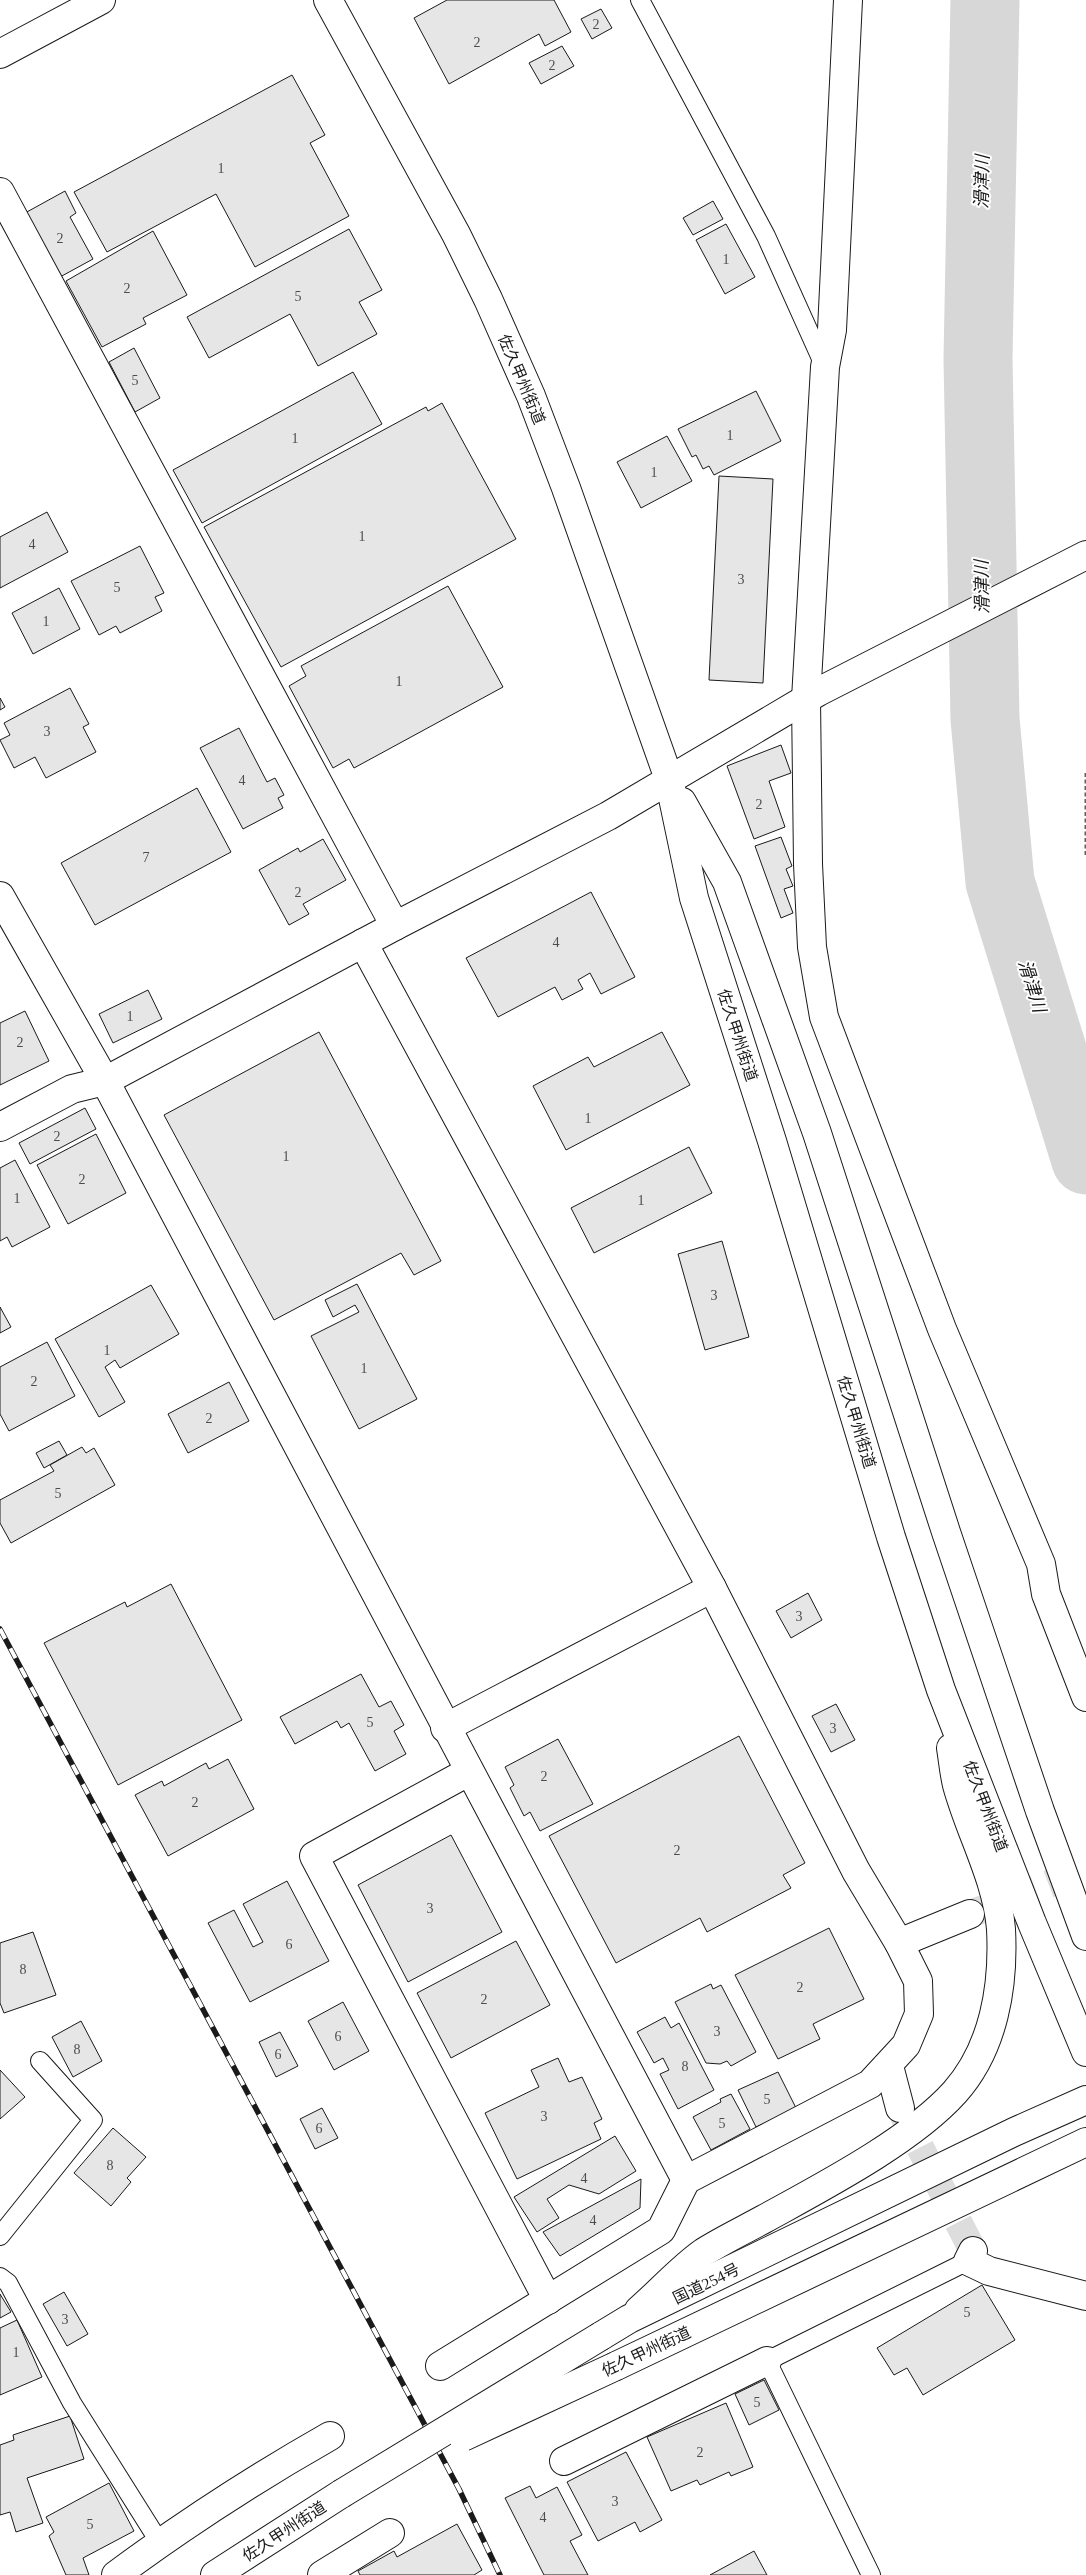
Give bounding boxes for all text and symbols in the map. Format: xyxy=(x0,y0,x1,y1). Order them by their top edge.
house number: 2 xyxy=(593,17,600,32)
house number: 2 xyxy=(474,35,481,50)
house number: 2 xyxy=(549,58,556,73)
water label: 滑津川 xyxy=(972,153,993,209)
house number: 1 xyxy=(218,161,225,176)
house number: 2 xyxy=(57,231,64,246)
house number: 1 xyxy=(723,252,730,267)
house number: 2 xyxy=(124,281,131,296)
house number: 5 xyxy=(295,289,302,304)
street label: 佐久甲州街道 xyxy=(495,332,548,427)
house number: 5 xyxy=(132,373,139,388)
house number: 1 xyxy=(727,428,734,443)
house number: 1 xyxy=(292,431,299,446)
house number: 1 xyxy=(651,465,658,480)
house number: 1 xyxy=(359,529,366,544)
house number: 4 xyxy=(29,537,36,552)
water label: 滑津川 xyxy=(971,558,992,614)
house number: 3 xyxy=(738,572,745,587)
house number: 5 xyxy=(114,580,121,595)
house number: 1 xyxy=(43,614,50,629)
house number: 1 xyxy=(396,674,403,689)
house number: 3 xyxy=(44,724,51,739)
house number: 4 xyxy=(239,773,246,788)
house number: 2 xyxy=(756,797,763,812)
house number: 7 xyxy=(143,850,150,865)
house number: 2 xyxy=(295,885,302,900)
house number: 4 xyxy=(553,935,560,950)
water label: 滑津川 xyxy=(1015,957,1050,1017)
street label: 佐久甲州街道 xyxy=(715,987,760,1083)
house number: 1 xyxy=(127,1009,134,1024)
house number: 2 xyxy=(17,1035,24,1050)
house number: 1 xyxy=(585,1111,592,1126)
house number: 2 xyxy=(54,1129,61,1144)
house number: 1 xyxy=(283,1149,290,1164)
house number: 2 xyxy=(79,1172,86,1187)
house number: 1 xyxy=(14,1191,21,1206)
house number: 1 xyxy=(638,1193,645,1208)
house number: 3 xyxy=(711,1288,718,1303)
house number: 1 xyxy=(104,1343,111,1358)
house number: 1 xyxy=(361,1361,368,1376)
house number: 2 xyxy=(31,1374,38,1389)
street label: 佐久甲州街道 xyxy=(834,1374,879,1471)
house number: 2 xyxy=(206,1411,213,1426)
house number: 5 xyxy=(55,1486,62,1501)
house number: 3 xyxy=(796,1609,803,1624)
house number: 5 xyxy=(367,1715,374,1730)
house number: 3 xyxy=(830,1721,837,1736)
street label: 佐久甲州街道 xyxy=(960,1758,1011,1854)
house number: 2 xyxy=(541,1769,548,1784)
house number: 2 xyxy=(192,1795,199,1810)
house number: 2 xyxy=(674,1843,681,1858)
house number: 3 xyxy=(427,1901,434,1916)
house number: 6 xyxy=(286,1937,293,1952)
house number: 8 xyxy=(20,1962,27,1977)
house number: 2 xyxy=(797,1980,804,1995)
house number: 2 xyxy=(481,1992,488,2007)
house number: 3 xyxy=(714,2024,721,2039)
house number: 6 xyxy=(335,2029,342,2044)
house number: 8 xyxy=(74,2042,81,2057)
house number: 6 xyxy=(275,2047,282,2062)
house number: 8 xyxy=(682,2059,689,2074)
house number: 5 xyxy=(764,2092,771,2107)
house number: 3 xyxy=(541,2109,548,2124)
house number: 5 xyxy=(719,2116,726,2131)
house number: 6 xyxy=(316,2121,323,2136)
house number: 8 xyxy=(107,2158,114,2173)
house number: 4 xyxy=(581,2171,588,2186)
house number: 4 xyxy=(590,2213,597,2228)
street label: 国道254号 xyxy=(670,2260,742,2307)
house number: 5 xyxy=(964,2305,971,2320)
house number: 3 xyxy=(62,2312,69,2327)
street label: 佐久甲州街道 xyxy=(599,2323,693,2379)
house number: 1 xyxy=(13,2345,20,2360)
house number: 5 xyxy=(754,2395,761,2410)
house number: 2 xyxy=(697,2445,704,2460)
house number: 3 xyxy=(612,2494,619,2509)
street label: 佐久甲州街道 xyxy=(239,2498,329,2565)
house number: 4 xyxy=(540,2510,547,2525)
house number: 5 xyxy=(87,2517,94,2532)

